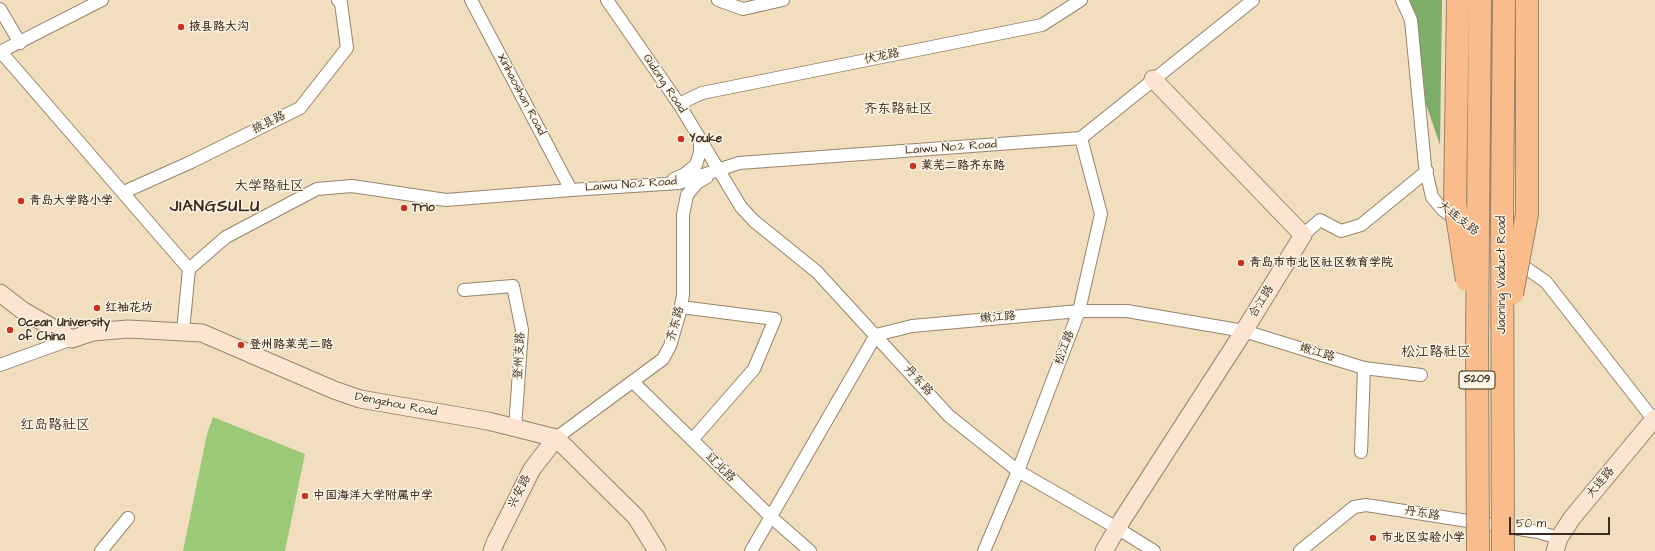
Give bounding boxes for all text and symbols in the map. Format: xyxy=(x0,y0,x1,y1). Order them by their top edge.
place label: 掖县路大沟 xyxy=(189,20,249,34)
marker: 掖县路大沟 xyxy=(176,22,186,32)
street label: 伏龙路 xyxy=(863,46,901,68)
street label: Xinhaoshan Road xyxy=(493,52,549,138)
street label: Qidong Road xyxy=(639,52,689,116)
district label: 齐东路社区 xyxy=(863,102,933,118)
street label: 掖县路 xyxy=(250,109,288,137)
place label: Youke xyxy=(689,132,722,146)
marker: Youke xyxy=(676,134,686,144)
street label: Laiwu No.2 Road xyxy=(905,138,997,158)
place label: 莱芜二路齐东路 xyxy=(921,159,1005,173)
marker: 莱芜二路齐东路 xyxy=(908,161,918,171)
street label: Laiwu No.2 Road xyxy=(585,175,677,195)
district label: 大学路社区 xyxy=(234,179,304,195)
place label: 青岛大学路小学 xyxy=(29,194,113,208)
marker: 青岛大学路小学 xyxy=(16,196,26,206)
district label: JIANGSULU xyxy=(170,198,260,218)
street label: 大连支路 xyxy=(1435,199,1481,239)
place label: Trio xyxy=(412,201,435,215)
marker: Trio xyxy=(399,203,409,213)
street label: Jiaoning Viaduct Road xyxy=(1495,216,1509,334)
place label: 青岛市市北区社区教育学院 xyxy=(1249,256,1393,270)
marker: 青岛市市北区社区教育学院 xyxy=(1236,258,1246,268)
street label: 合江路 xyxy=(1246,283,1278,321)
place label: 红袖花坊 xyxy=(105,301,153,315)
marker: 红袖花坊 xyxy=(92,303,102,313)
street label: 齐东路 xyxy=(664,305,688,343)
street label: 嫩江路 xyxy=(979,309,1017,327)
place label: Ocean University of China xyxy=(18,316,110,344)
marker: Ocean University of China xyxy=(5,325,15,335)
street label: 松江路 xyxy=(1052,329,1078,367)
street label: 登州支路 xyxy=(512,332,528,380)
place label: 登州路莱芜二路 xyxy=(249,338,333,352)
marker: 登州路莱芜二路 xyxy=(236,340,246,350)
street label: 嫩江路 xyxy=(1298,341,1336,365)
district label: 松江路社区 xyxy=(1401,345,1471,361)
street label: 丹东路 xyxy=(901,363,935,399)
road number: S209 xyxy=(1459,371,1495,389)
street label: Dengzhou Road xyxy=(354,390,438,420)
district label: 红岛路社区 xyxy=(20,418,90,434)
street label: 辽北路 xyxy=(702,450,738,486)
street label: 大连路 xyxy=(1584,465,1618,501)
street label: 兴安路 xyxy=(505,473,535,511)
place label: 中国海洋大学附属中学 xyxy=(313,489,433,503)
marker: 中国海洋大学附属中学 xyxy=(300,491,310,501)
street label: 丹东路 xyxy=(1403,504,1441,524)
scale bar xyxy=(1511,509,1612,535)
text: 50 m xyxy=(1516,515,1546,532)
place label: 市北区实验小学 xyxy=(1381,531,1465,545)
marker: 市北区实验小学 xyxy=(1368,533,1378,543)

